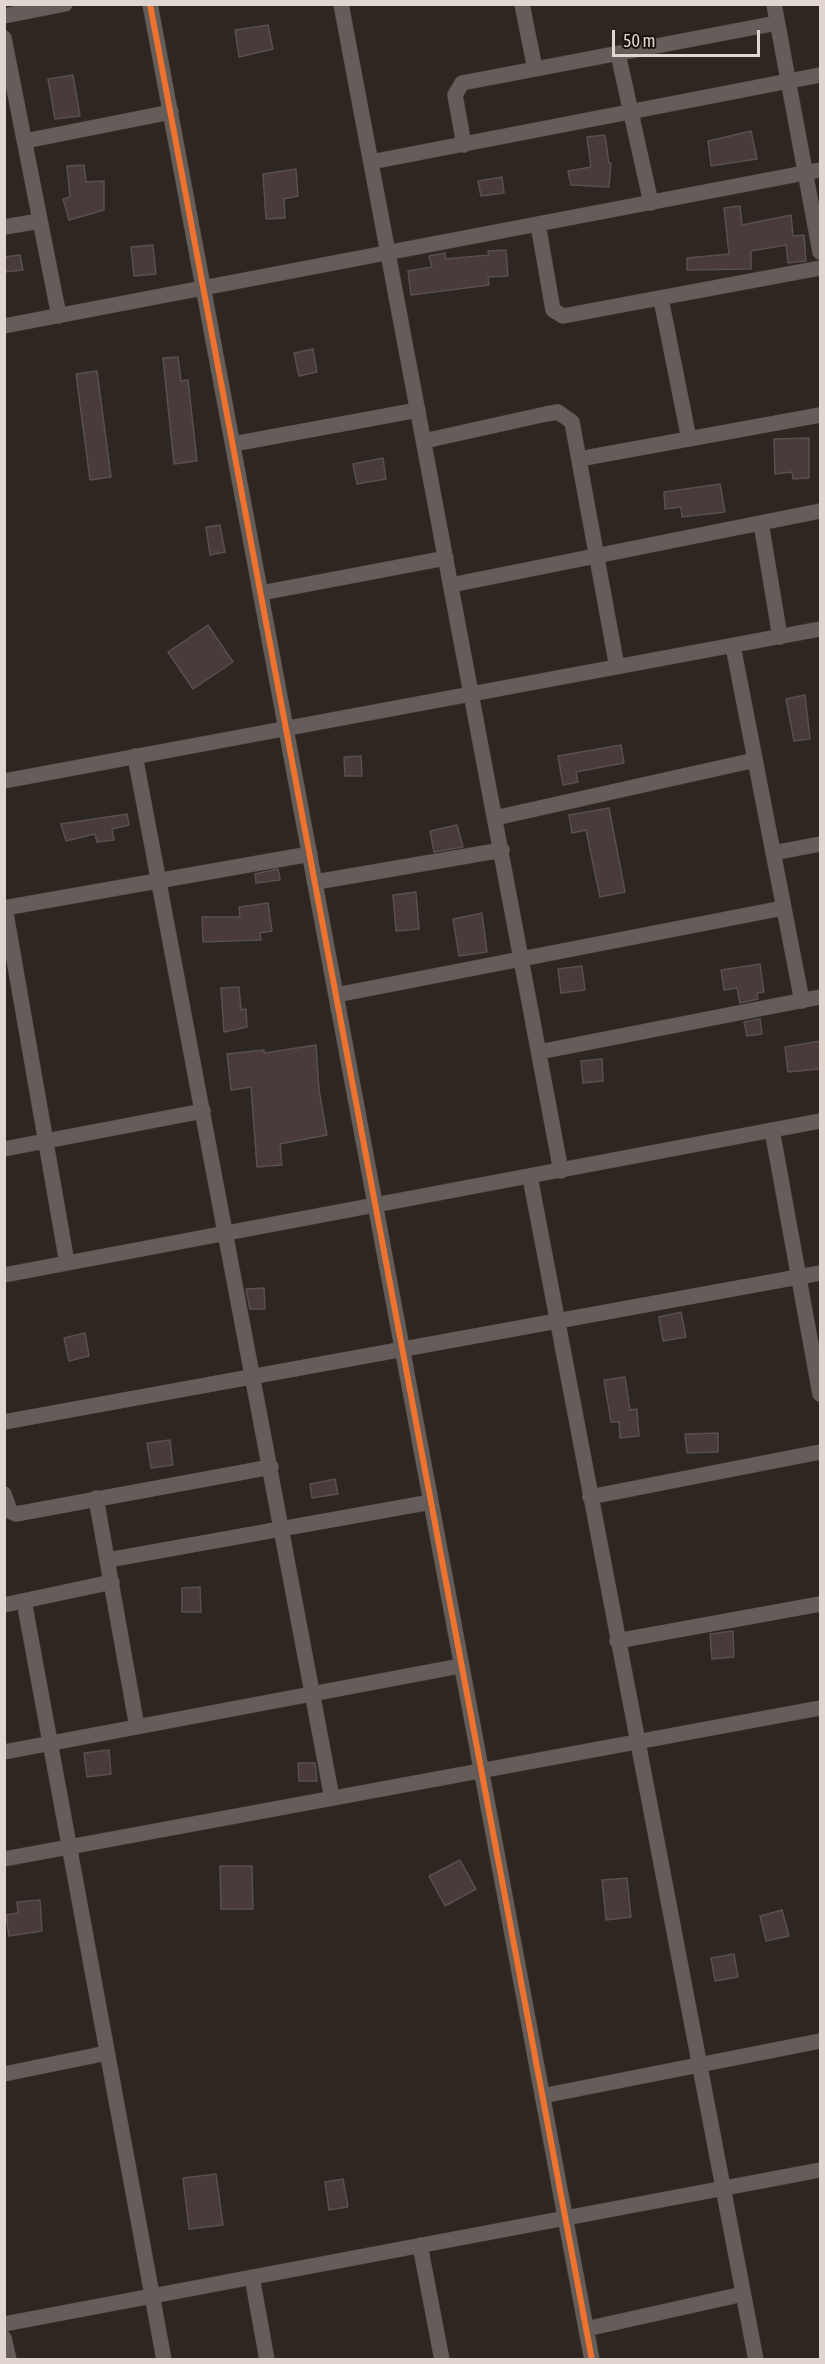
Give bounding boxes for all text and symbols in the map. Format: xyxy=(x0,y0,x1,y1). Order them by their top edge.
scale bar xyxy=(615,18,764,56)
text: 50 m xyxy=(623,30,655,51)

